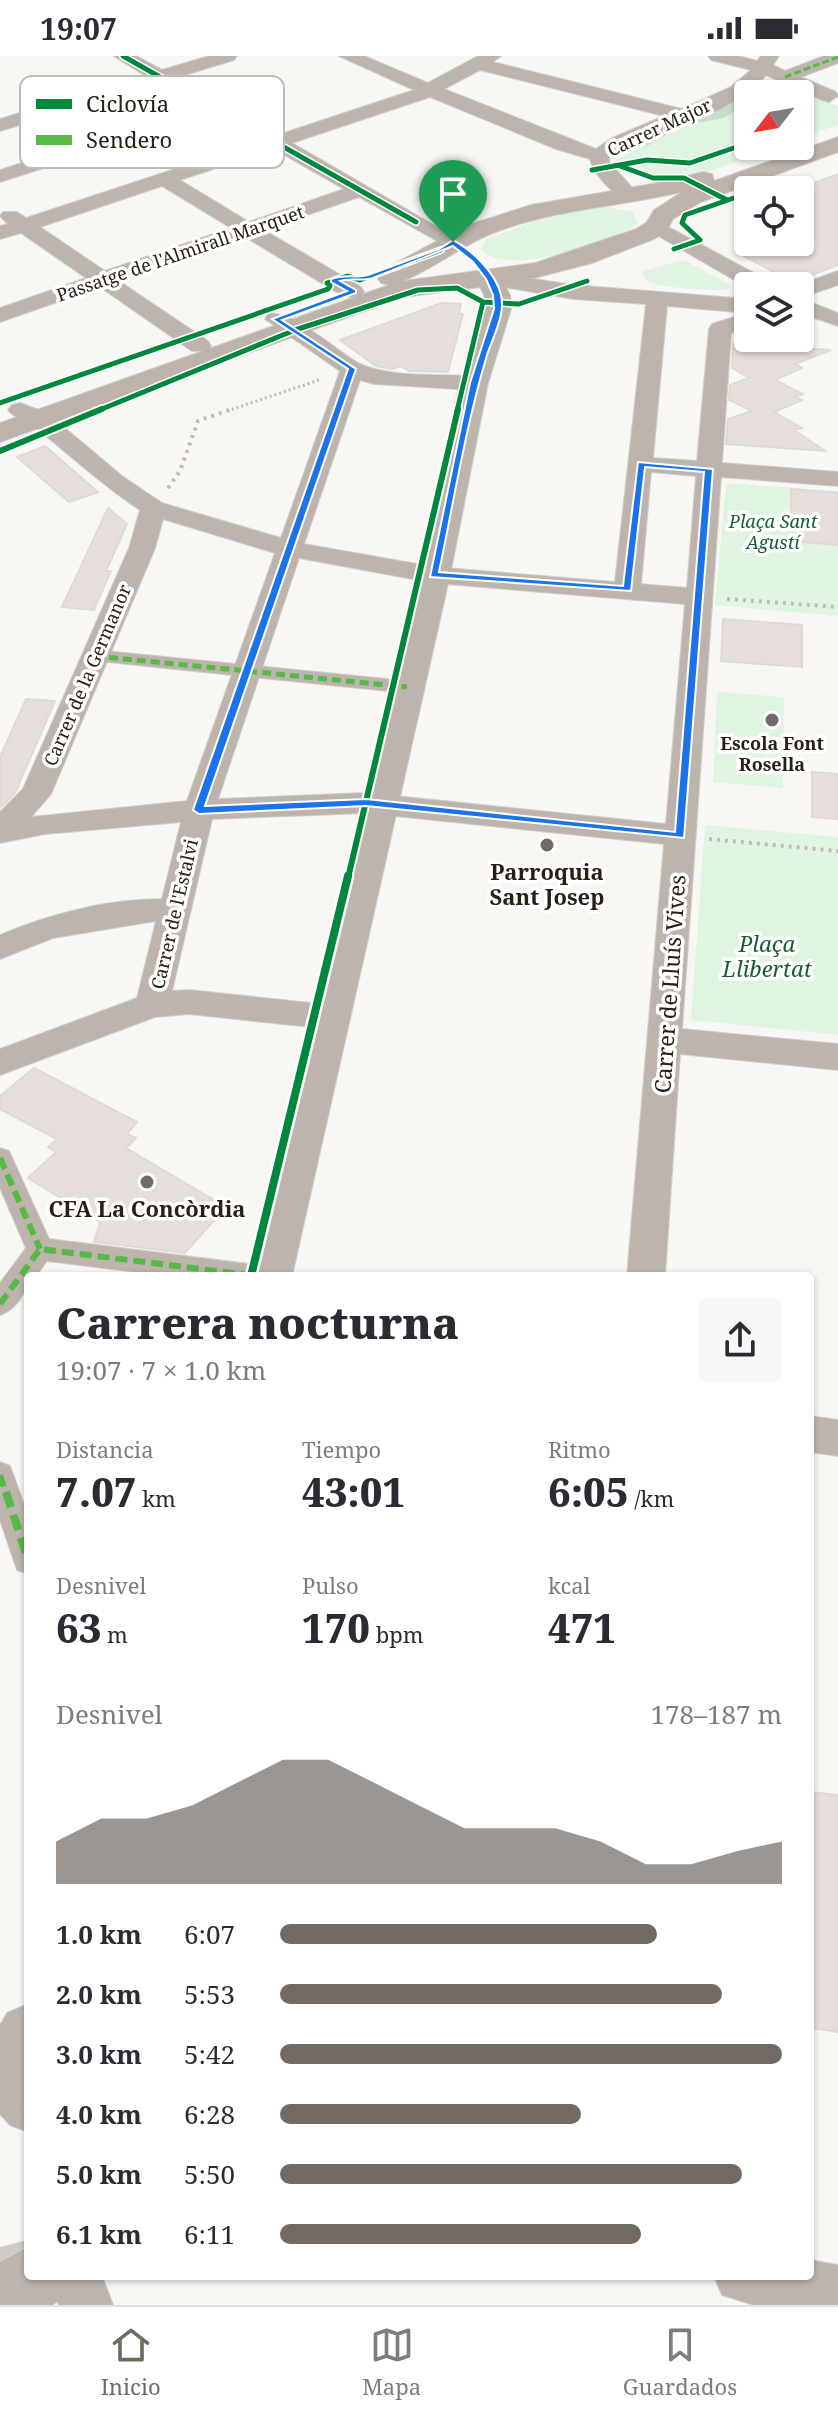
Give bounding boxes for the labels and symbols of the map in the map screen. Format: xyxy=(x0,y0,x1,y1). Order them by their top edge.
legend xyxy=(20,76,284,168)
north arrow xyxy=(734,80,814,160)
text: Ciclovía xyxy=(86,88,169,118)
street label: Carrer Major xyxy=(603,92,715,162)
text: Sendero xyxy=(86,124,172,154)
pin xyxy=(419,160,487,242)
street label: Passatge de l'Almirall Marquet xyxy=(53,199,307,307)
park label: Plaça Sant Agustí xyxy=(728,509,818,554)
street label: Carrer de la Germanor xyxy=(38,580,136,770)
marker: Escola Font Rosella xyxy=(763,711,781,729)
place label: Escola Font Rosella xyxy=(720,731,824,776)
street label: Carrer de l'Estalvi xyxy=(145,836,203,991)
marker: Parroquia Sant Josep xyxy=(538,836,556,854)
place label: Parroquia Sant Josep xyxy=(490,856,604,911)
street label: Carrer de Lluís Vives xyxy=(646,874,692,1094)
park label: Plaça Llibertat xyxy=(721,928,813,983)
marker: CFA La Concòrdia xyxy=(138,1173,156,1191)
place label: CFA La Concòrdia xyxy=(48,1193,246,1223)

